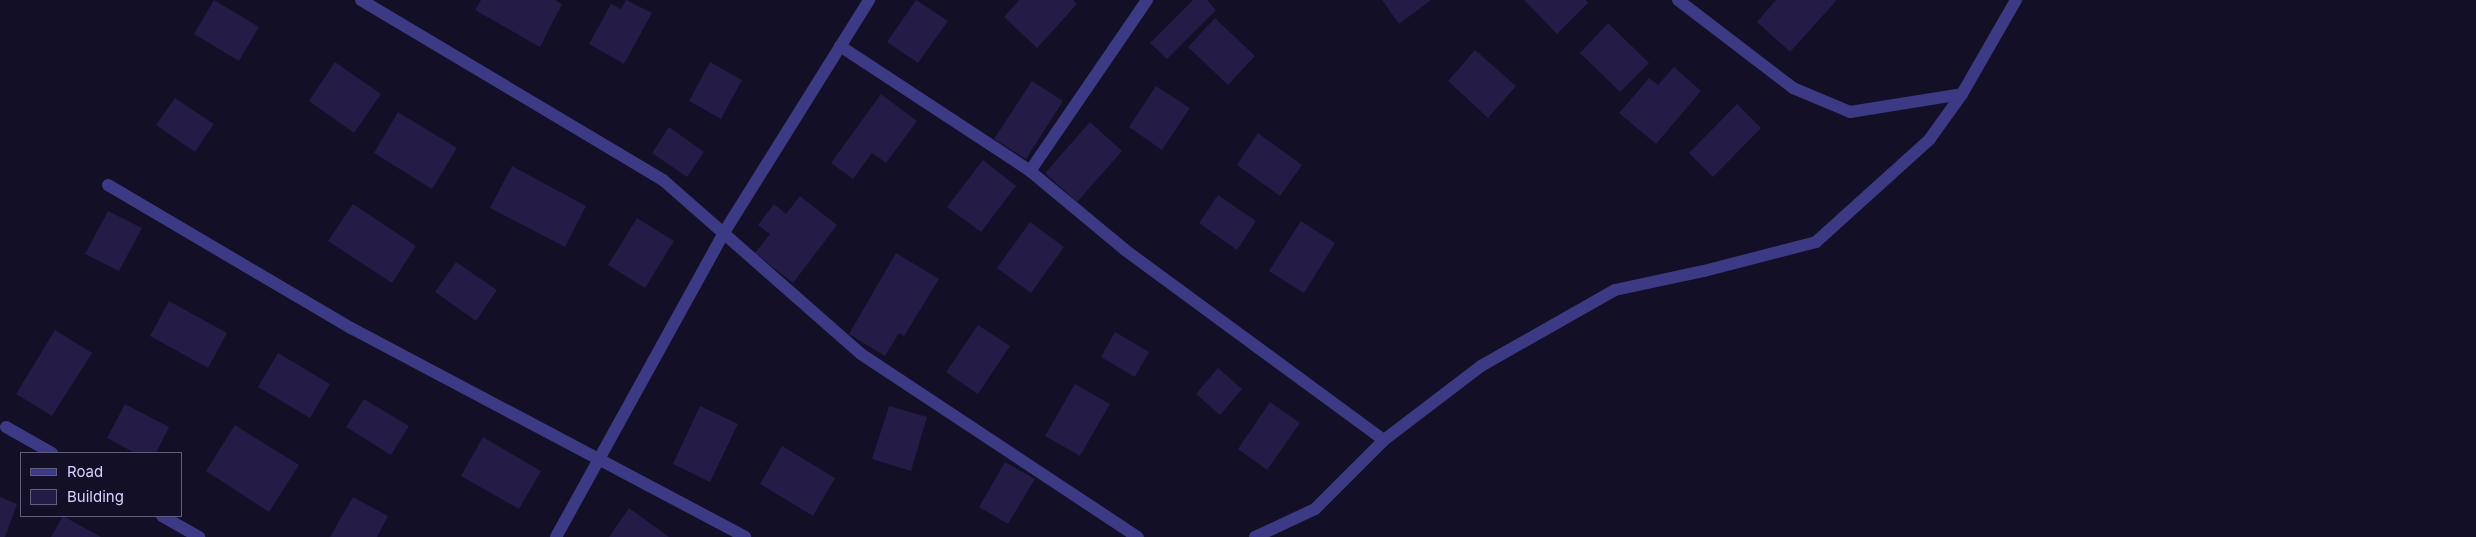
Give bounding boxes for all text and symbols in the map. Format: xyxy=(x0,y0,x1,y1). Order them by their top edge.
legend xyxy=(20,452,182,517)
text: Road xyxy=(67,462,103,481)
text: Building xyxy=(67,487,124,506)

